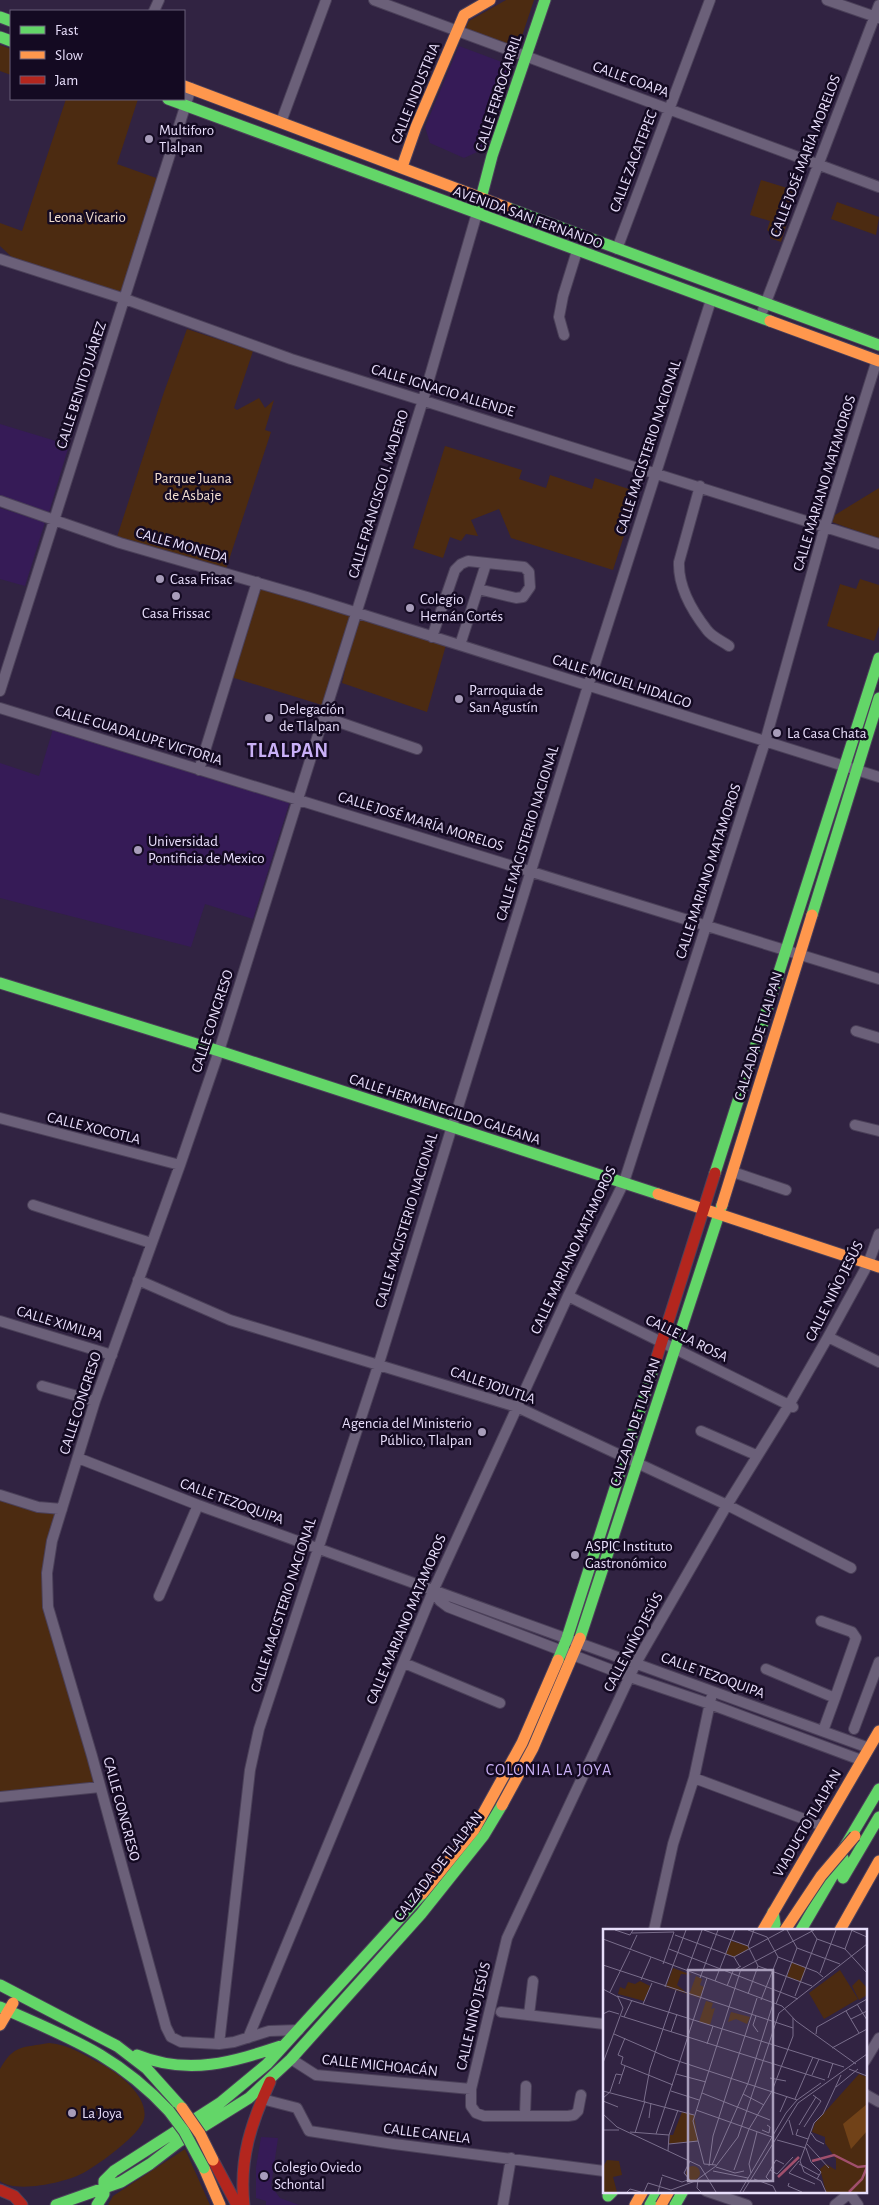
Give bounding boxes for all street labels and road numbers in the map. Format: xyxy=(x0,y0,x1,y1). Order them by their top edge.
street label: CALLE FERROCARRIL xyxy=(473,32,525,153)
street label: CALLE INDUSTRIA xyxy=(388,40,443,146)
street label: CALLE COAPA xyxy=(591,59,671,100)
street label: CALLE JOSÉ MARÍA MORELOS xyxy=(766,72,843,239)
street label: CALLE ZACATEPEC xyxy=(607,108,660,214)
street label: AVENIDA SAN FERNANDO xyxy=(451,183,605,252)
street label: CALLE BENITO JUÁREZ xyxy=(52,319,109,451)
street label: CALLE MAGISTERIO NACIONAL xyxy=(613,357,684,536)
street label: CALLE IGNACIO ALLENDE xyxy=(369,361,516,419)
street label: CALLE MARIANO MATAMOROS xyxy=(791,393,858,573)
street label: CALLE FRANCISCO I. MADERO xyxy=(346,408,411,580)
street label: CALLE MONEDA xyxy=(134,525,230,566)
street label: CALLE MIGUEL HIDALGO xyxy=(550,652,693,711)
street label: CALLE GUADALUPE VICTORIA xyxy=(53,703,225,768)
street label: CALLE MAGISTERIO NACIONAL xyxy=(494,743,562,923)
street label: CALLE MARIANO MATAMOROS xyxy=(673,782,744,961)
street label: CALLE JOSÉ MARÍA MORELOS xyxy=(336,787,506,854)
street label: CALLE CONGRESO xyxy=(189,968,236,1074)
street label: CALZADA DE TLALPAN xyxy=(732,970,785,1102)
street label: CALLE HERMENEGILDO GALEANA xyxy=(347,1071,543,1148)
street label: CALLE XOCOTLA xyxy=(46,1110,142,1147)
street label: CALLE MAGISTERIO NACIONAL xyxy=(373,1130,441,1310)
street label: CALLE MARIANO MATAMOROS xyxy=(528,1164,619,1336)
street label: CALLE NIÑO JESÚS xyxy=(801,1238,866,1344)
street label: CALLE XIMILPA xyxy=(15,1303,105,1344)
street label: CALLE LA ROSA xyxy=(643,1312,731,1365)
street label: CALLE CONGRESO xyxy=(57,1350,104,1456)
street label: CALZADA DE TLALPAN xyxy=(608,1356,663,1488)
street label: CALLE JOJUTLA xyxy=(448,1364,538,1407)
street label: CALLE TEZOQUIPA xyxy=(178,1476,286,1527)
street label: CALLE MAGISTERIO NACIONAL xyxy=(248,1515,319,1694)
street label: CALLE MARIANO MATAMOROS xyxy=(364,1532,449,1706)
street label: CALLE NIÑO JESÚS xyxy=(599,1589,666,1694)
street label: CALLE TEZOQUIPA xyxy=(659,1650,767,1701)
street label: CALLE CONGRESO xyxy=(100,1755,143,1863)
street label: VIADUCTO TLALPAN xyxy=(771,1767,844,1880)
street label: CALZADA DE TLALPAN xyxy=(391,1809,485,1924)
street label: CALLE NIÑO JESÚS xyxy=(452,1960,493,2072)
street label: CALLE MICHOACÁN xyxy=(321,2050,439,2079)
street label: CALLE CANELA xyxy=(383,2121,472,2146)

